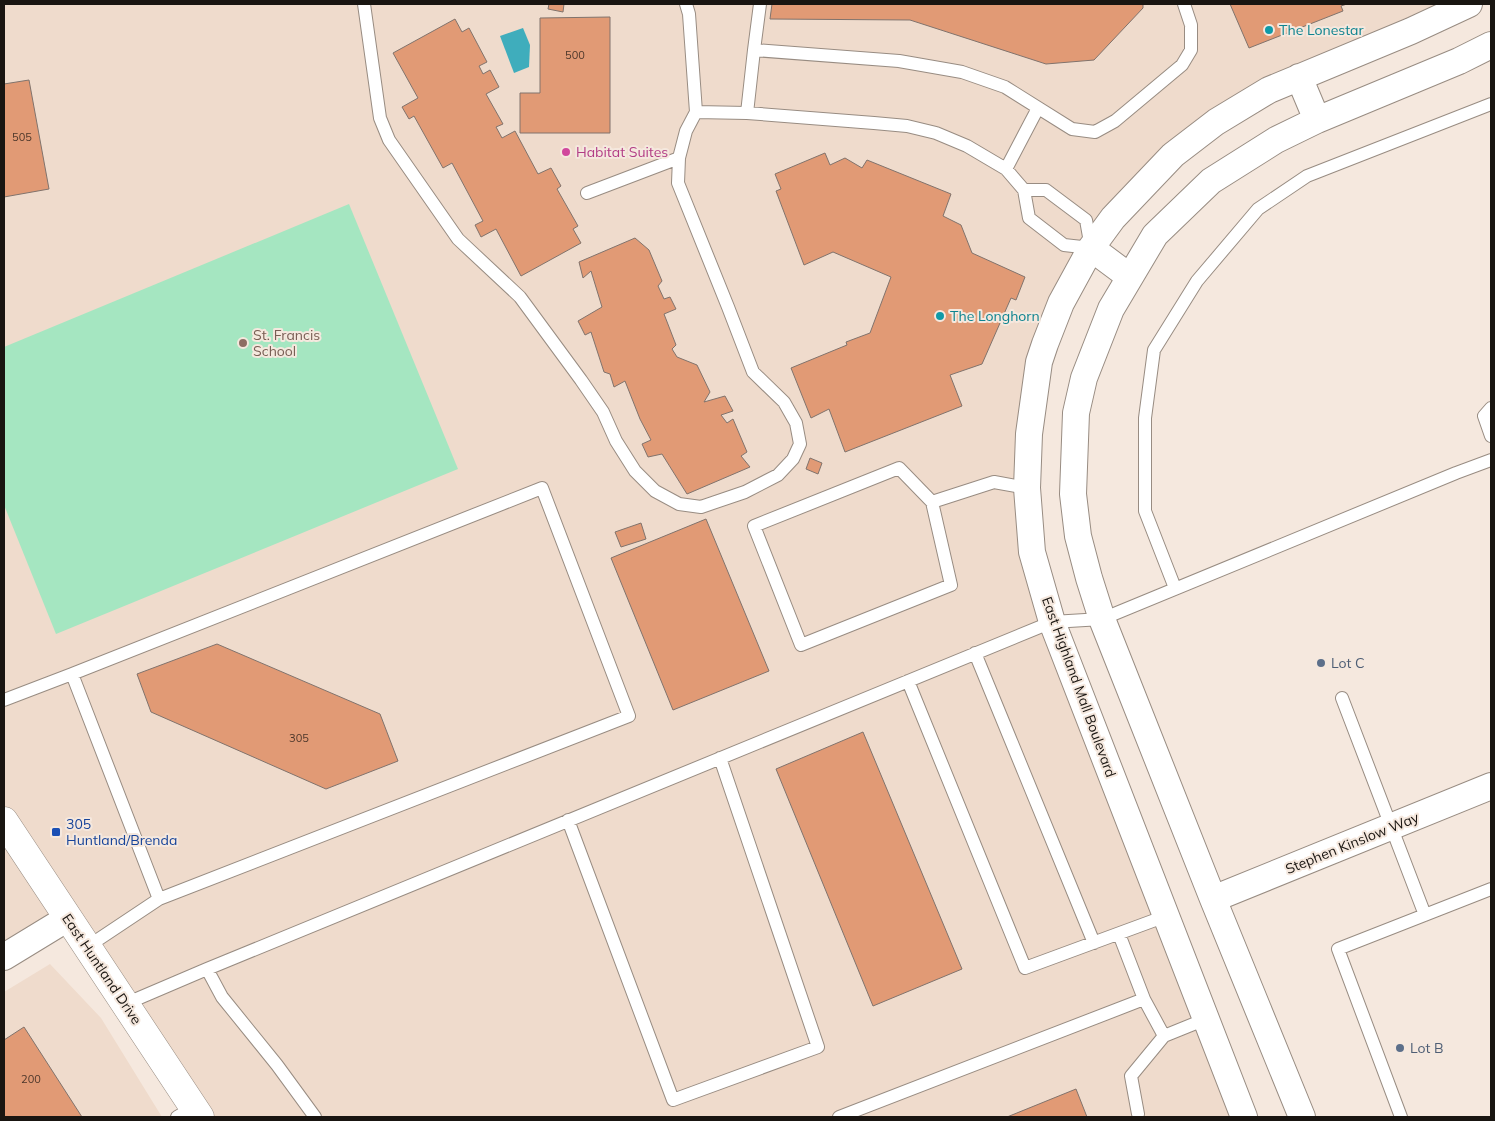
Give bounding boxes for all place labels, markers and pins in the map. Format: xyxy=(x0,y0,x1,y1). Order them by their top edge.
place label: The Lonestar xyxy=(1279,21,1364,39)
marker: The Lonestar xyxy=(1263,24,1275,36)
place label: Habitat Suites xyxy=(576,143,668,161)
marker: Habitat Suites xyxy=(560,146,572,158)
place label: The Longhorn xyxy=(950,307,1040,325)
marker: The Longhorn xyxy=(934,310,946,322)
place label: St. Francis School xyxy=(253,326,320,360)
marker: St. Francis School xyxy=(237,337,249,349)
place label: Lot C xyxy=(1331,654,1365,672)
marker: Lot C xyxy=(1315,657,1327,669)
place label: 305 Huntland/Brenda xyxy=(66,815,177,849)
marker: 305 Huntland/Brenda xyxy=(50,826,62,838)
place label: Lot B xyxy=(1410,1039,1444,1057)
marker: Lot B xyxy=(1394,1042,1406,1054)

